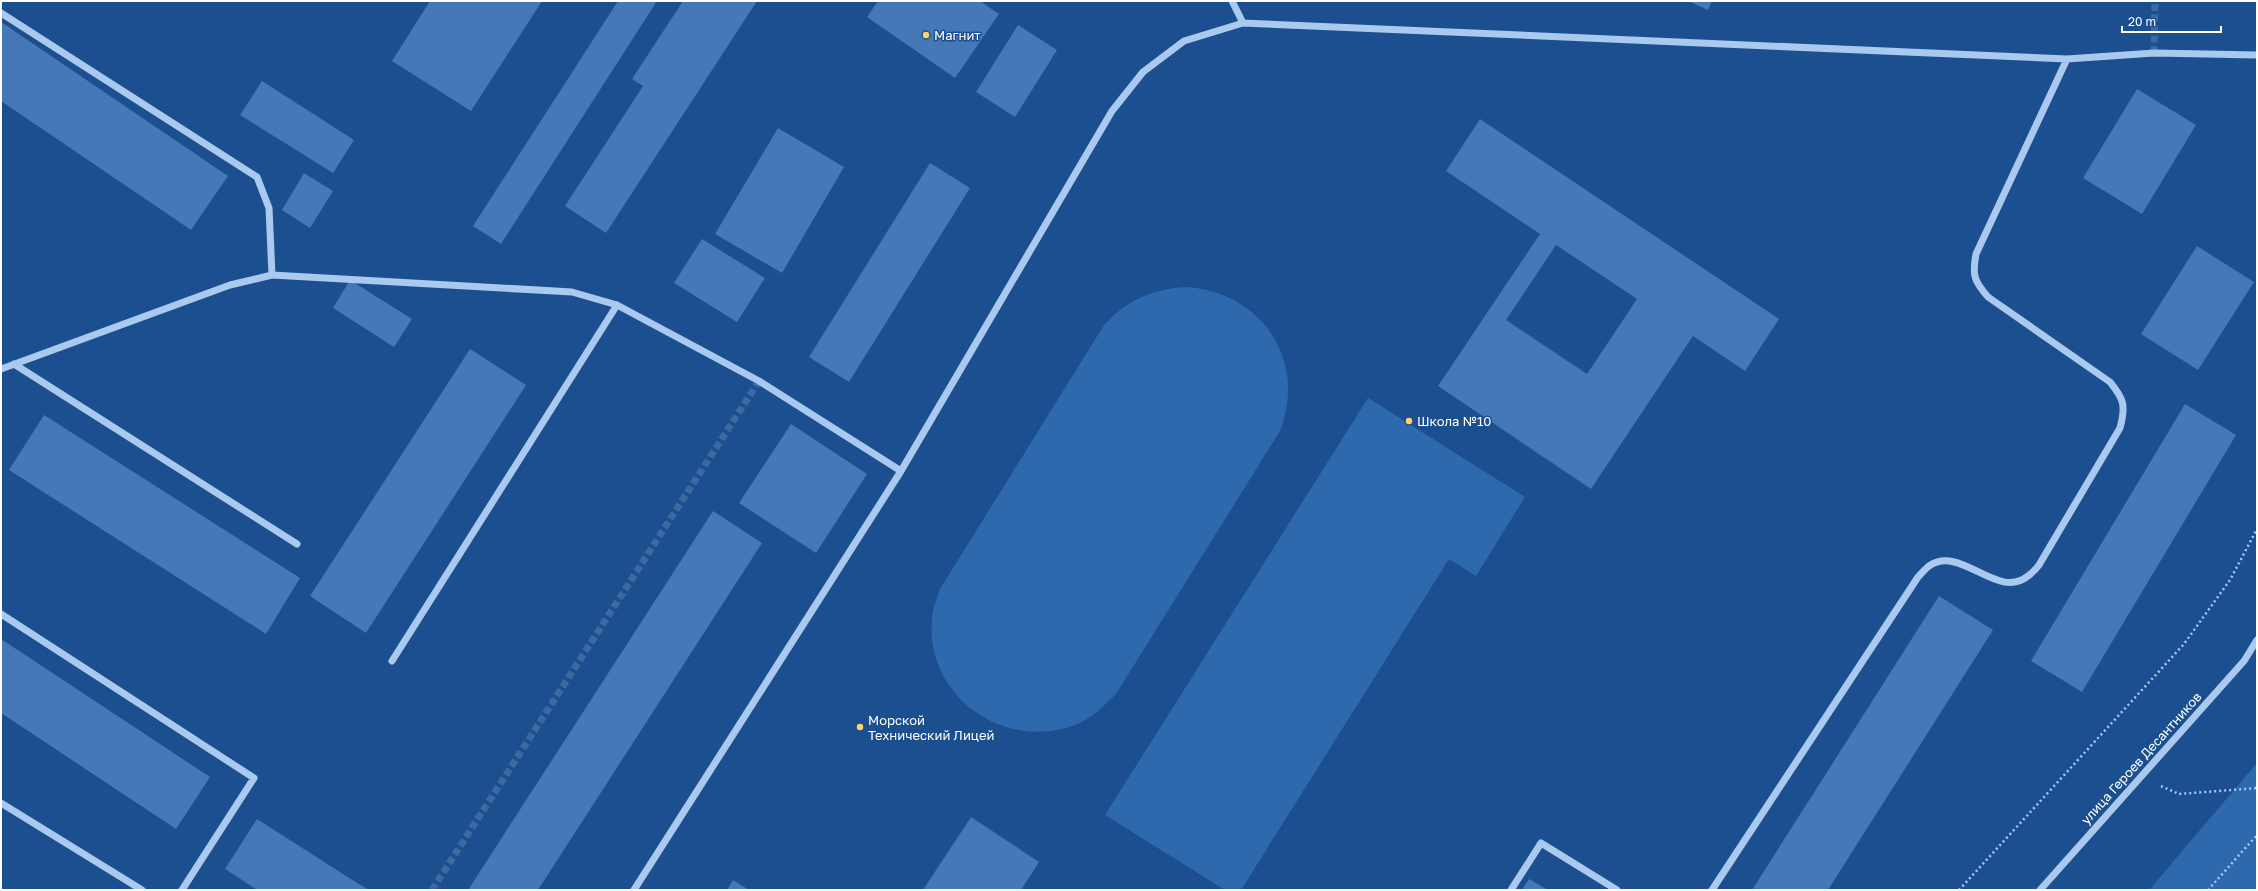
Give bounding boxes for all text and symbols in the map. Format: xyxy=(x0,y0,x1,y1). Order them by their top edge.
scale bar xyxy=(2122,8,2221,34)
text: 20 m xyxy=(2128,14,2156,29)
place label: Магнит xyxy=(934,27,981,43)
marker: Магнит xyxy=(921,30,931,40)
place label: Школа №10 xyxy=(1417,413,1491,429)
marker: Школа №10 xyxy=(1404,416,1414,426)
street label: улица Героев Десантников xyxy=(2077,689,2205,827)
place label: Морской Технический Лицей xyxy=(868,712,994,743)
marker: Морской Технический Лицей xyxy=(855,722,865,732)

